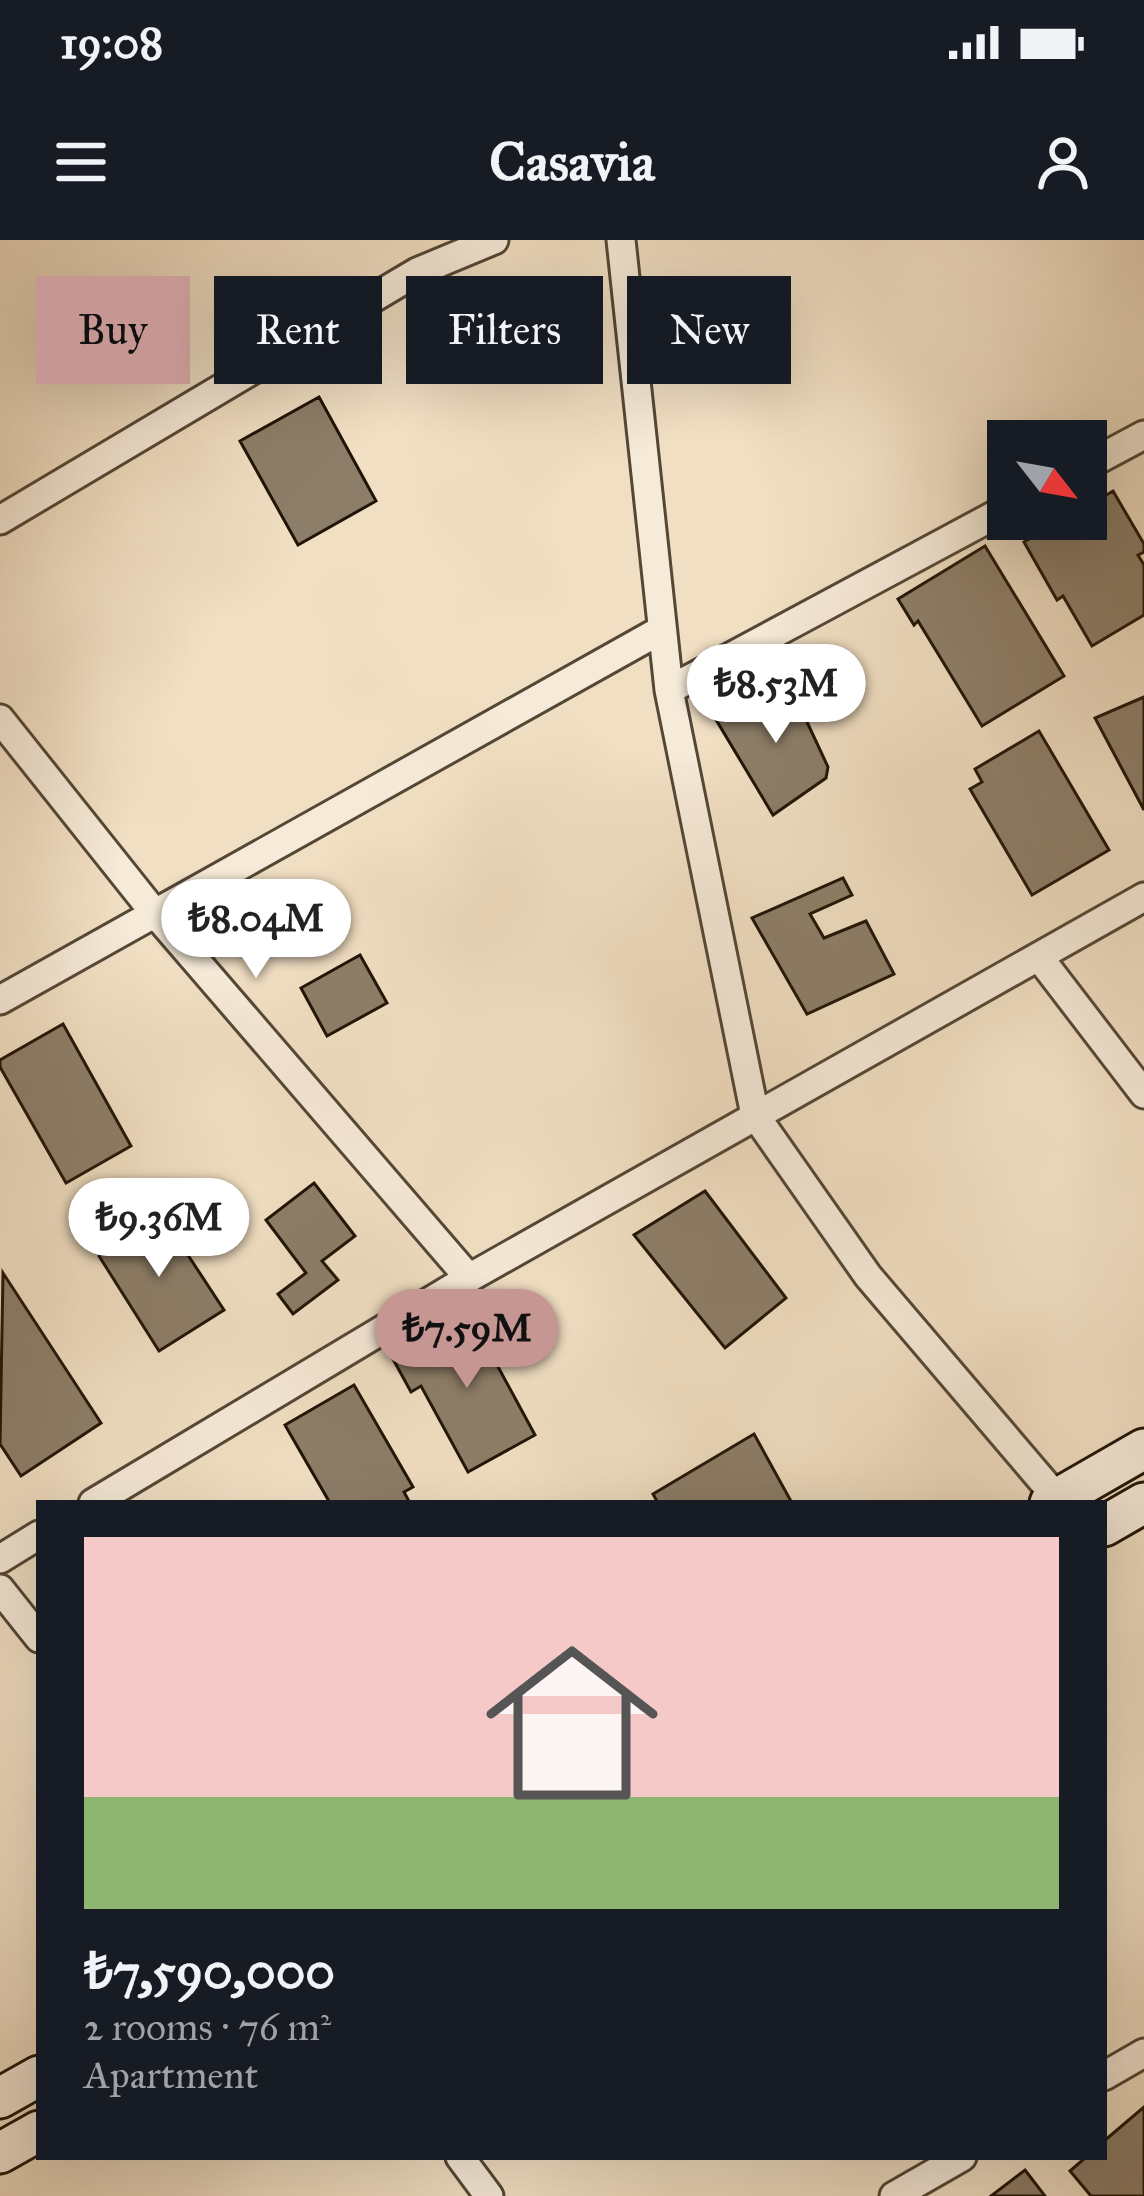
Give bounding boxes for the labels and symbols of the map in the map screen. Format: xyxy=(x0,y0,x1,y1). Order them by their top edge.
north arrow xyxy=(987,420,1107,540)
pin: ₺8.53M xyxy=(678,644,874,746)
pin: ₺8.04M xyxy=(158,879,354,981)
pin: ₺9.36M xyxy=(61,1178,257,1280)
pin: ₺7.59M xyxy=(369,1289,565,1391)

